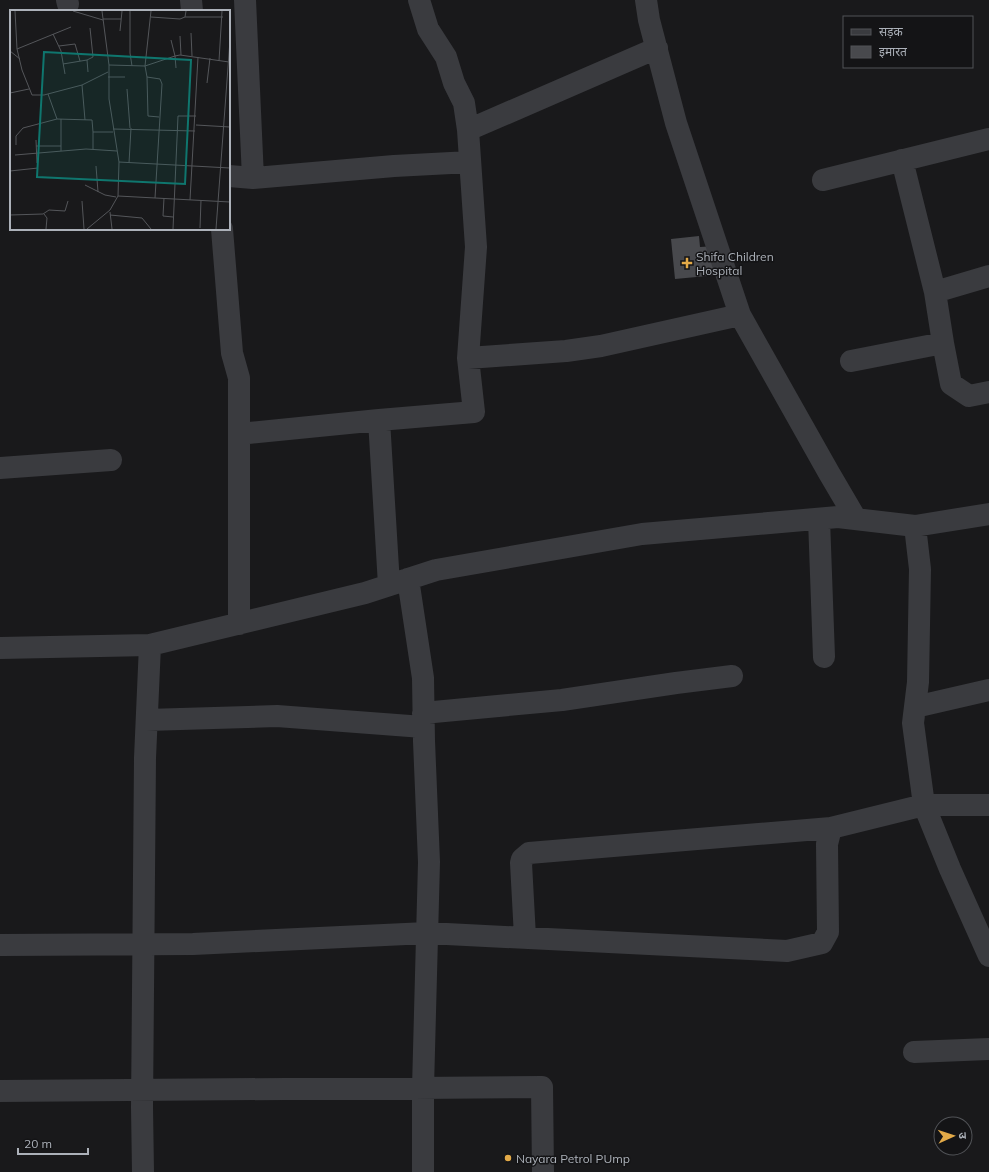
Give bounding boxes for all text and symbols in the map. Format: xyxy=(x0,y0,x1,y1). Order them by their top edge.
inset map xyxy=(10,10,230,230)
legend xyxy=(843,16,973,68)
text: सड़क xyxy=(879,24,904,39)
text: इमारत xyxy=(879,44,908,59)
place label: Shifa Children Hospital xyxy=(696,249,774,278)
marker: Shifa Children Hospital xyxy=(681,257,693,269)
north arrow xyxy=(933,1116,973,1156)
scale bar xyxy=(18,1130,88,1156)
text: उ xyxy=(956,1132,970,1140)
text: 20 m xyxy=(24,1136,52,1151)
place label: Nayara Petrol PUmp xyxy=(516,1151,630,1166)
marker: Nayara Petrol PUmp xyxy=(503,1153,513,1163)

